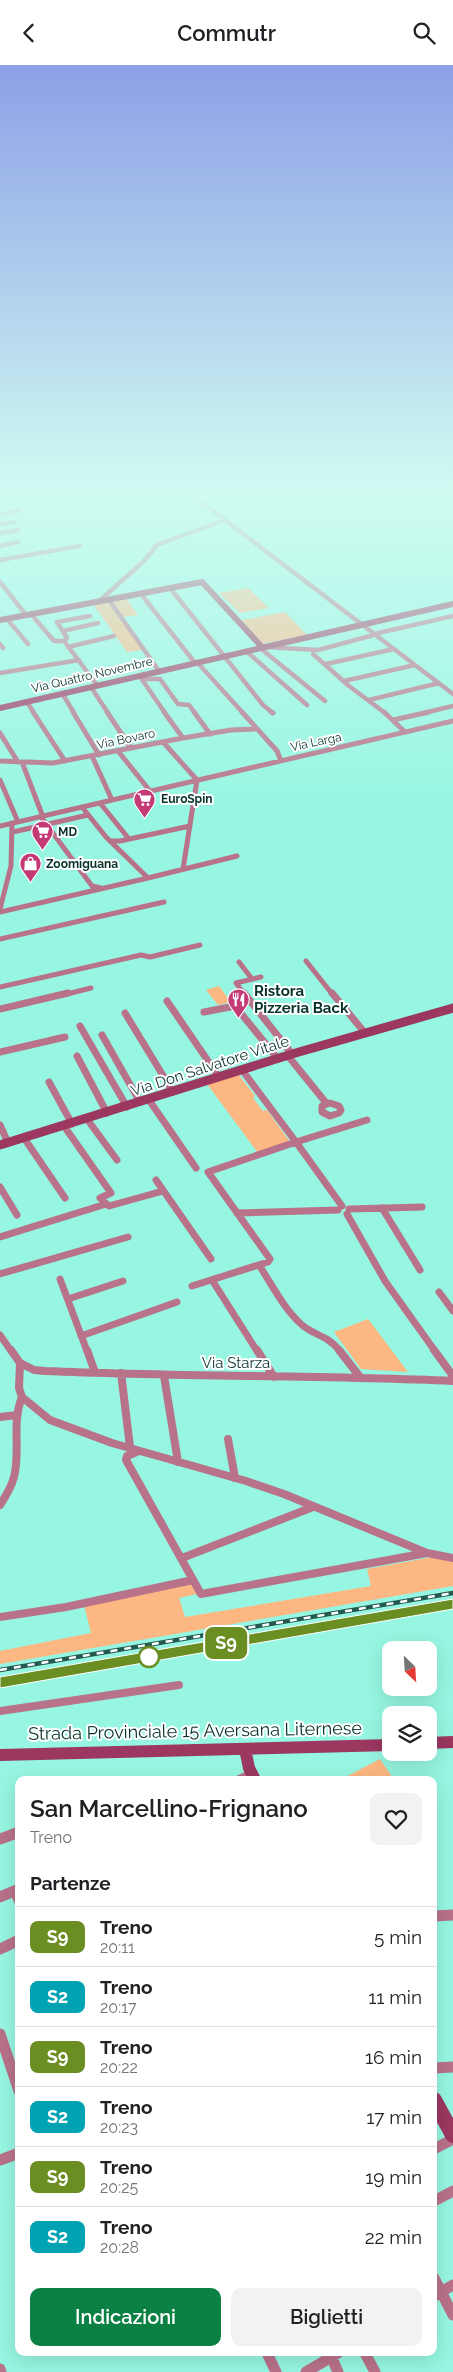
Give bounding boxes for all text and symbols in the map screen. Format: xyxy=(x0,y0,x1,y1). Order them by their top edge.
icon: back xyxy=(15,19,43,47)
icon: search xyxy=(410,19,438,47)
text: Commutr xyxy=(177,20,276,46)
street label: Via Quattro Novembre xyxy=(30,654,154,696)
street label: Via Bovaro xyxy=(96,726,156,752)
street label: Via Larga xyxy=(289,730,343,754)
supermarket icon: EuroSpin xyxy=(133,787,157,818)
place label: EuroSpin xyxy=(161,792,213,806)
supermarket icon: MD xyxy=(30,820,54,851)
place label: MD xyxy=(58,825,77,839)
shop icon: Zoomiguana xyxy=(18,852,42,883)
place label: Zoomiguana xyxy=(46,857,118,871)
place label: Ristora Pizzeria Back xyxy=(254,982,349,1017)
restaurant icon: Ristora Pizzeria Back xyxy=(226,988,250,1019)
street label: Via Don Salvatore Vitale xyxy=(129,1032,292,1100)
street label: Via Starza xyxy=(202,1354,270,1372)
line badge: S9 xyxy=(204,1627,248,1659)
text: S9 xyxy=(215,1632,237,1653)
north arrow xyxy=(382,1641,438,1696)
map controls xyxy=(382,1641,437,1761)
unlabelled marker xyxy=(138,1646,160,1668)
button: layers xyxy=(382,1706,437,1761)
street label: Strada Provinciale 15 Aversana Liternese xyxy=(28,1717,363,1744)
button: heart xyxy=(370,1793,422,1845)
text: San Marcellino-Frignano xyxy=(30,1794,308,1823)
text: Treno xyxy=(30,1828,72,1847)
text: Partenze xyxy=(30,1872,111,1894)
text: Treno xyxy=(100,1916,152,1938)
text: S9 xyxy=(47,1926,68,1947)
text: 5 min xyxy=(374,1926,422,1948)
text: 20:11 xyxy=(100,1938,135,1957)
text: Treno xyxy=(100,1976,152,1998)
text: S2 xyxy=(47,1986,68,2007)
text: 11 min xyxy=(368,1986,422,2008)
text: 20:17 xyxy=(100,1998,136,2017)
text: Treno xyxy=(100,2036,152,2058)
text: S9 xyxy=(47,2046,68,2067)
text: 16 min xyxy=(365,2046,422,2068)
text: 20:22 xyxy=(100,2058,138,2077)
text: Treno xyxy=(100,2096,152,2118)
text: S2 xyxy=(47,2106,68,2127)
text: 17 min xyxy=(366,2106,422,2128)
text: 20:23 xyxy=(100,2118,138,2137)
text: Treno xyxy=(100,2156,152,2178)
text: S9 xyxy=(47,2166,68,2187)
text: 19 min xyxy=(365,2166,422,2188)
text: 20:25 xyxy=(100,2178,138,2197)
text: Treno xyxy=(100,2216,152,2238)
text: S2 xyxy=(47,2226,68,2247)
text: 22 min xyxy=(365,2226,422,2248)
text: 20:28 xyxy=(100,2238,139,2257)
button: Indicazioni xyxy=(30,2288,221,2346)
button: Biglietti xyxy=(231,2288,422,2346)

